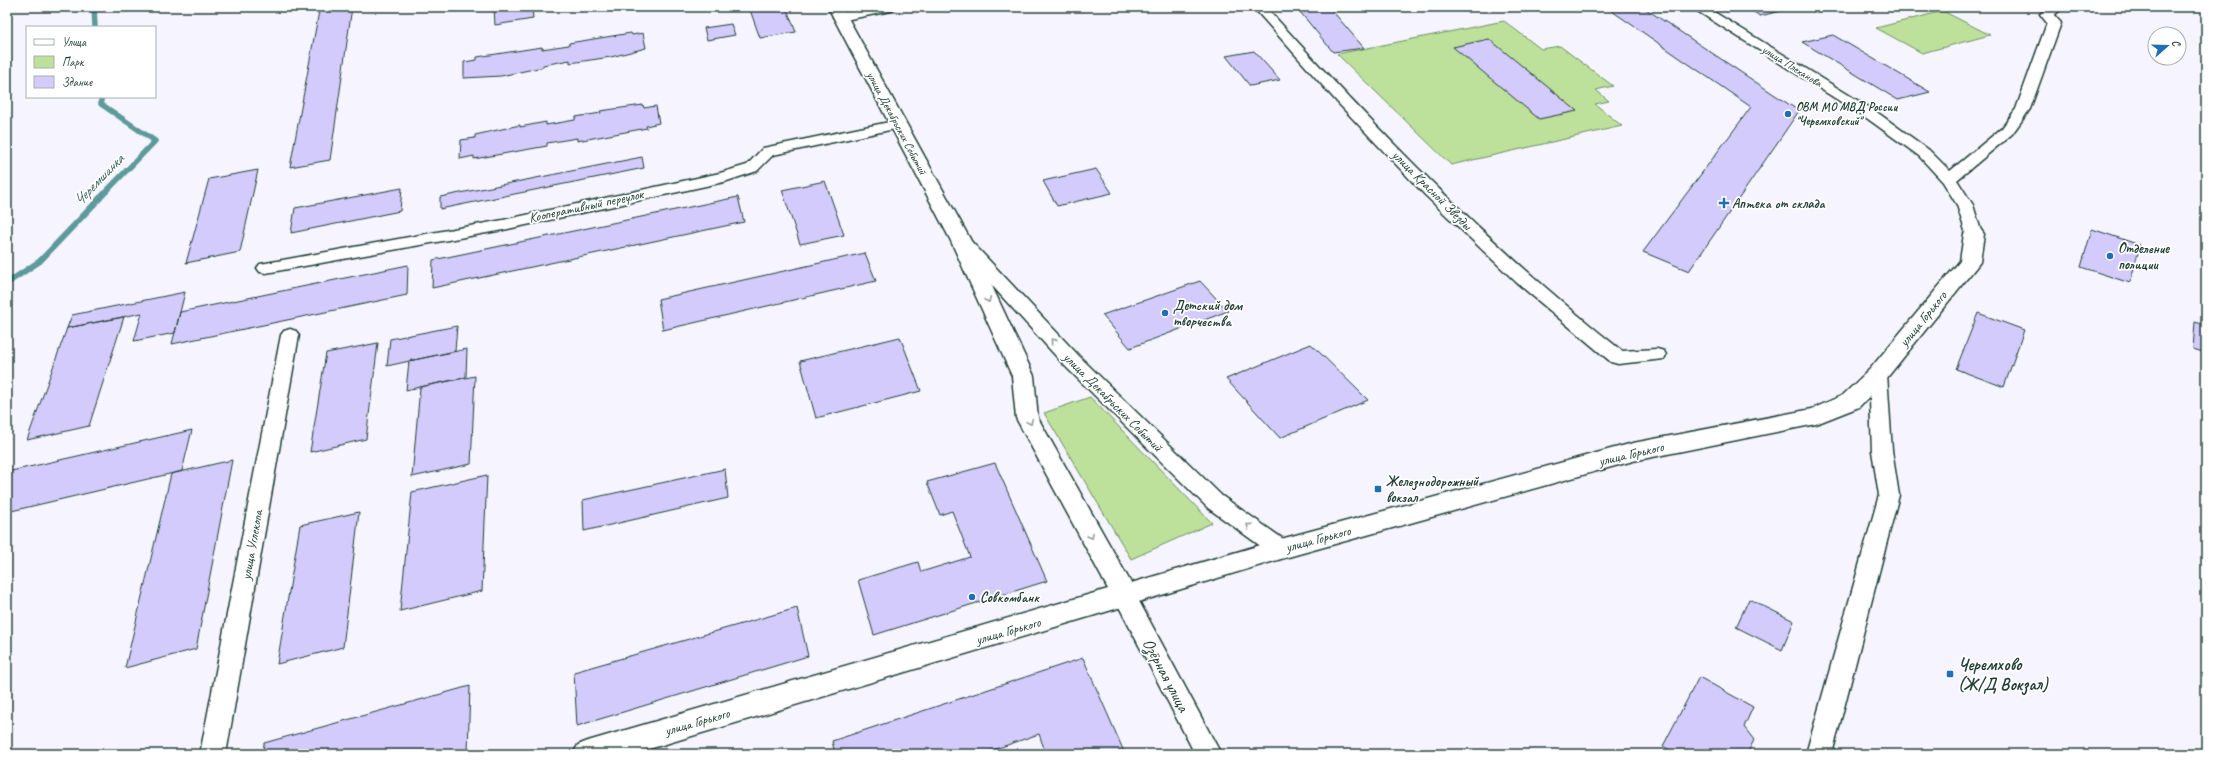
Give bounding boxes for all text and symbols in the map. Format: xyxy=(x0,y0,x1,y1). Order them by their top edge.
legend xyxy=(26,26,156,98)
north arrow xyxy=(2147,26,2187,66)
text: Улица xyxy=(62,34,87,50)
text: С xyxy=(2169,38,2184,49)
street label: улица Плеханова xyxy=(1758,41,1826,91)
text: Парк xyxy=(62,54,85,70)
street label: улица Декабрьских Событий xyxy=(863,68,931,178)
text: Здание xyxy=(62,74,93,90)
place label: ОВМ МО МВД России "Черемховский" xyxy=(1796,99,1898,129)
marker: ОВМ МО МВД России "Черемховский" xyxy=(1783,109,1793,119)
street label: улица Красной Звезды xyxy=(1388,146,1477,235)
water label: Черемшанка xyxy=(70,149,129,210)
street label: Кооперативный переулок xyxy=(527,185,647,226)
place label: Аптека от склада xyxy=(1732,195,1826,212)
marker: Аптека от склада xyxy=(1719,198,1729,208)
place label: Отделение полиции xyxy=(2118,240,2170,273)
marker: Отделение полиции xyxy=(2105,251,2115,261)
street label: улица Горького xyxy=(1895,287,1951,351)
one-way arrow xyxy=(983,296,991,304)
place label: Детский дом творчества xyxy=(1173,297,1243,330)
marker: Детский дом творчества xyxy=(1160,308,1170,318)
one-way arrow xyxy=(1050,338,1058,346)
street label: улица Декабрьских Событий xyxy=(1059,348,1167,456)
one-way arrow xyxy=(1025,418,1033,425)
street label: улица Горького xyxy=(1596,438,1666,470)
place label: Железнодорожный вокзал xyxy=(1386,473,1479,506)
marker: Железнодорожный вокзал xyxy=(1373,484,1383,494)
street label: улица Углекопа xyxy=(237,508,267,582)
street label: улица Горького xyxy=(1283,522,1353,556)
one-way arrow xyxy=(1246,523,1253,531)
one-way arrow xyxy=(1087,532,1094,539)
place label: Совкомбанк xyxy=(980,589,1040,606)
marker: Совкомбанк xyxy=(967,592,977,602)
street label: улица Горького xyxy=(973,613,1043,649)
street label: Озёрная улица xyxy=(1137,635,1195,717)
place label: Черемхово (Ж/Д Вокзал) xyxy=(1958,654,2049,696)
marker: Черемхово (Ж/Д Вокзал) xyxy=(1945,669,1955,679)
street label: улица Горького xyxy=(662,704,732,740)

